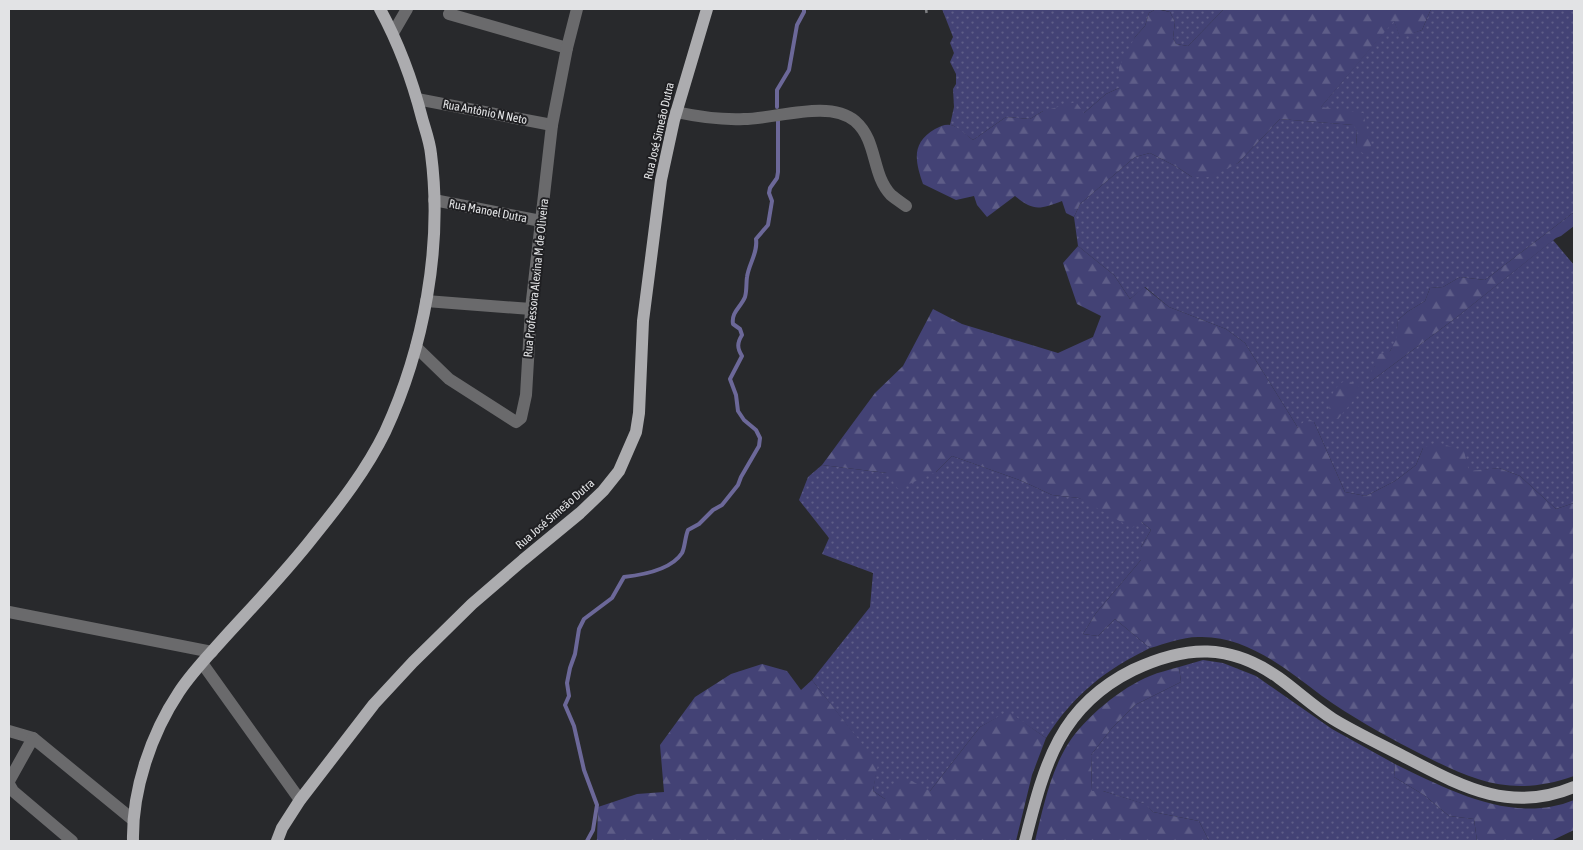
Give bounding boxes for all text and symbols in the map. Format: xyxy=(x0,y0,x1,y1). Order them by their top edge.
street label: Rua José Simeão Dutra xyxy=(641,81,677,181)
street label: Rua Antônio N Neto xyxy=(442,97,529,127)
street label: Rua Manoel Dutra xyxy=(448,197,528,225)
street label: Rua Professora Alexina M de Oliveira xyxy=(521,198,551,358)
street label: Rua José Simeão Dutra xyxy=(513,476,597,552)

